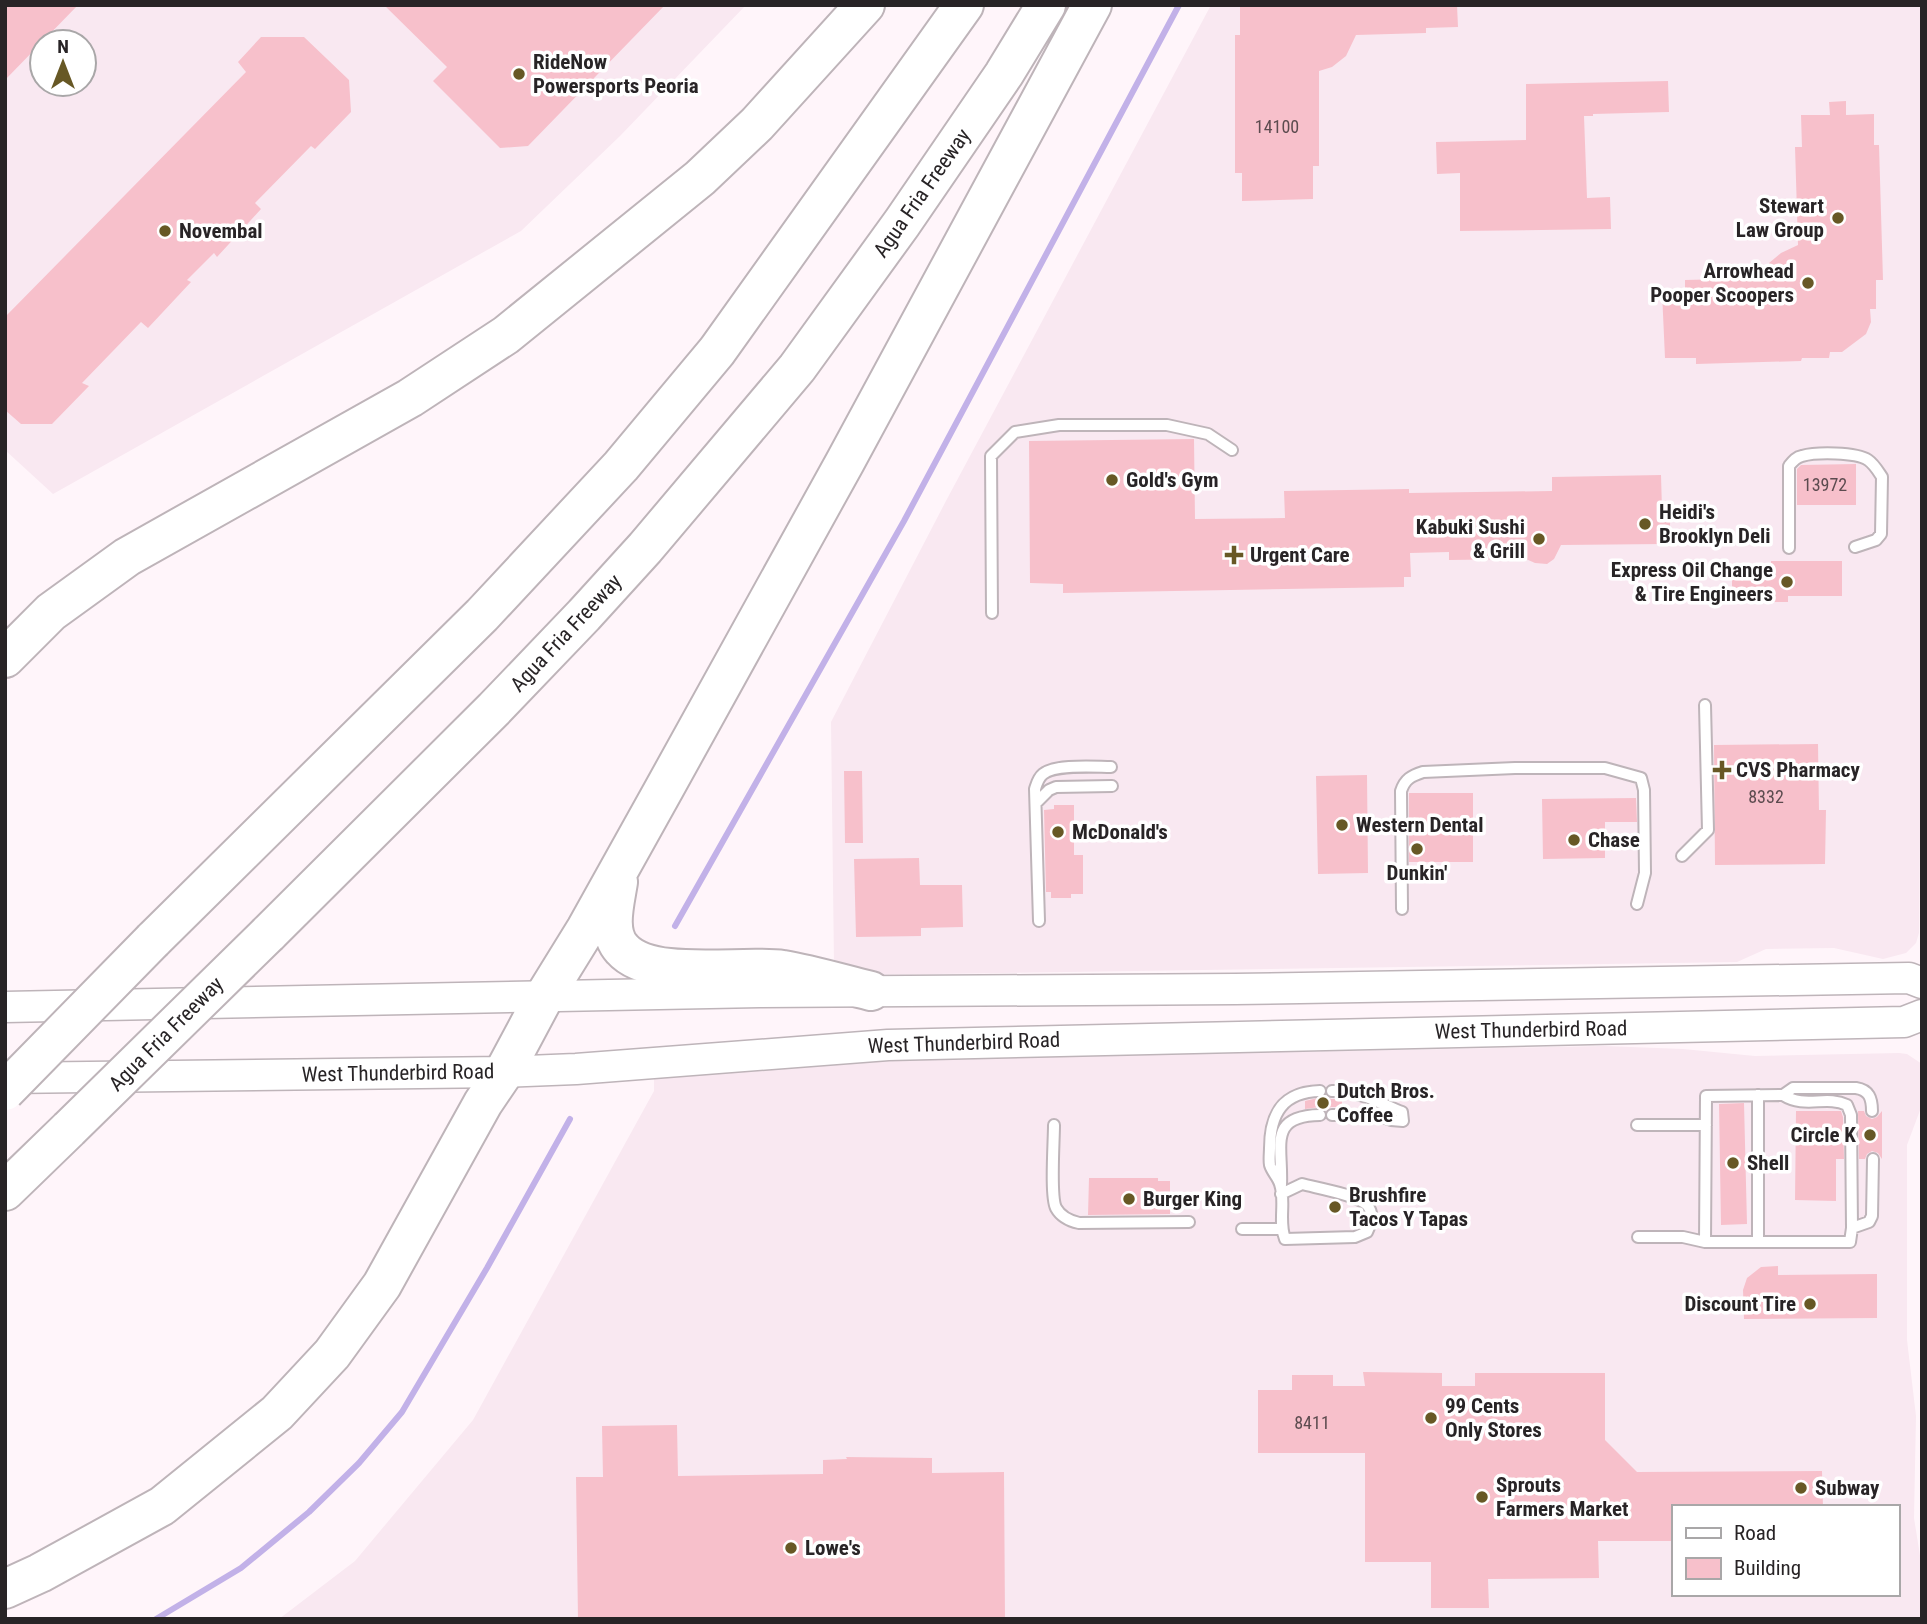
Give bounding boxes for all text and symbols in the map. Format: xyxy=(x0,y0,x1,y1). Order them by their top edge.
north arrow xyxy=(28,28,98,98)
text: N xyxy=(57,35,69,58)
place label: RideNow Powersports Peoria xyxy=(533,50,699,98)
marker: RideNow Powersports Peoria xyxy=(511,66,527,82)
house number: 14100 xyxy=(1255,116,1299,137)
street label: Agua Fria Freeway xyxy=(869,124,975,262)
place label: Stewart Law Group xyxy=(1736,194,1824,242)
marker: Stewart Law Group xyxy=(1830,210,1846,226)
place label: Novembal xyxy=(179,219,263,243)
marker: Novembal xyxy=(157,223,173,239)
place label: Arrowhead Pooper Scoopers xyxy=(1650,259,1794,307)
marker: Arrowhead Pooper Scoopers xyxy=(1800,275,1816,291)
place label: Gold's Gym xyxy=(1126,468,1219,492)
marker: Gold's Gym xyxy=(1104,472,1120,488)
house number: 13972 xyxy=(1803,474,1847,495)
place label: Heidi's Brooklyn Deli xyxy=(1659,500,1771,548)
place label: Kabuki Sushi & Grill xyxy=(1416,515,1525,563)
marker: Heidi's Brooklyn Deli xyxy=(1637,516,1653,532)
marker: Kabuki Sushi & Grill xyxy=(1531,531,1547,547)
place label: Urgent Care xyxy=(1250,543,1350,567)
marker: Urgent Care xyxy=(1224,545,1244,565)
place label: Express Oil Change & Tire Engineers xyxy=(1611,558,1773,606)
street label: Agua Fria Freeway xyxy=(506,569,627,697)
marker: Express Oil Change & Tire Engineers xyxy=(1779,574,1795,590)
place label: CVS Pharmacy xyxy=(1736,758,1861,782)
marker: CVS Pharmacy xyxy=(1714,762,1730,778)
house number: 8332 xyxy=(1748,786,1784,807)
place label: Western Dental xyxy=(1356,813,1484,837)
marker: Western Dental xyxy=(1334,817,1350,833)
place label: McDonald's xyxy=(1072,820,1168,844)
marker: McDonald's xyxy=(1050,824,1066,840)
place label: Chase xyxy=(1588,828,1640,852)
marker: Chase xyxy=(1566,832,1582,848)
marker: Dunkin' xyxy=(1409,841,1425,857)
place label: Dunkin' xyxy=(1387,861,1447,885)
street label: Agua Fria Freeway xyxy=(104,972,228,1096)
street label: West Thunderbird Road xyxy=(1435,1016,1627,1044)
street label: West Thunderbird Road xyxy=(867,1028,1061,1058)
street label: West Thunderbird Road xyxy=(302,1059,494,1087)
place label: Dutch Bros. Coffee xyxy=(1337,1079,1435,1127)
marker: Dutch Bros. Coffee xyxy=(1315,1095,1331,1111)
place label: Circle K xyxy=(1791,1123,1856,1147)
marker: Circle K xyxy=(1862,1127,1878,1143)
place label: Shell xyxy=(1747,1151,1789,1175)
marker: Shell xyxy=(1725,1155,1741,1171)
place label: Brushfire Tacos Y Tapas xyxy=(1349,1183,1468,1231)
place label: Burger King xyxy=(1143,1187,1242,1211)
marker: Burger King xyxy=(1121,1191,1137,1207)
marker: Brushfire Tacos Y Tapas xyxy=(1327,1199,1343,1215)
place label: Discount Tire xyxy=(1684,1292,1796,1316)
marker: Discount Tire xyxy=(1802,1296,1818,1312)
place label: 99 Cents Only Stores xyxy=(1445,1394,1542,1442)
marker: 99 Cents Only Stores xyxy=(1423,1410,1439,1426)
house number: 8411 xyxy=(1294,1412,1330,1433)
place label: Sprouts Farmers Market xyxy=(1496,1473,1629,1521)
place label: Subway xyxy=(1815,1476,1880,1500)
marker: Subway xyxy=(1793,1480,1809,1496)
marker: Sprouts Farmers Market xyxy=(1474,1489,1490,1505)
legend xyxy=(1672,1505,1899,1596)
text: Road xyxy=(1734,1521,1776,1545)
place label: Lowe's xyxy=(805,1536,861,1560)
marker: Lowe's xyxy=(783,1540,799,1556)
text: Building xyxy=(1734,1556,1801,1580)

